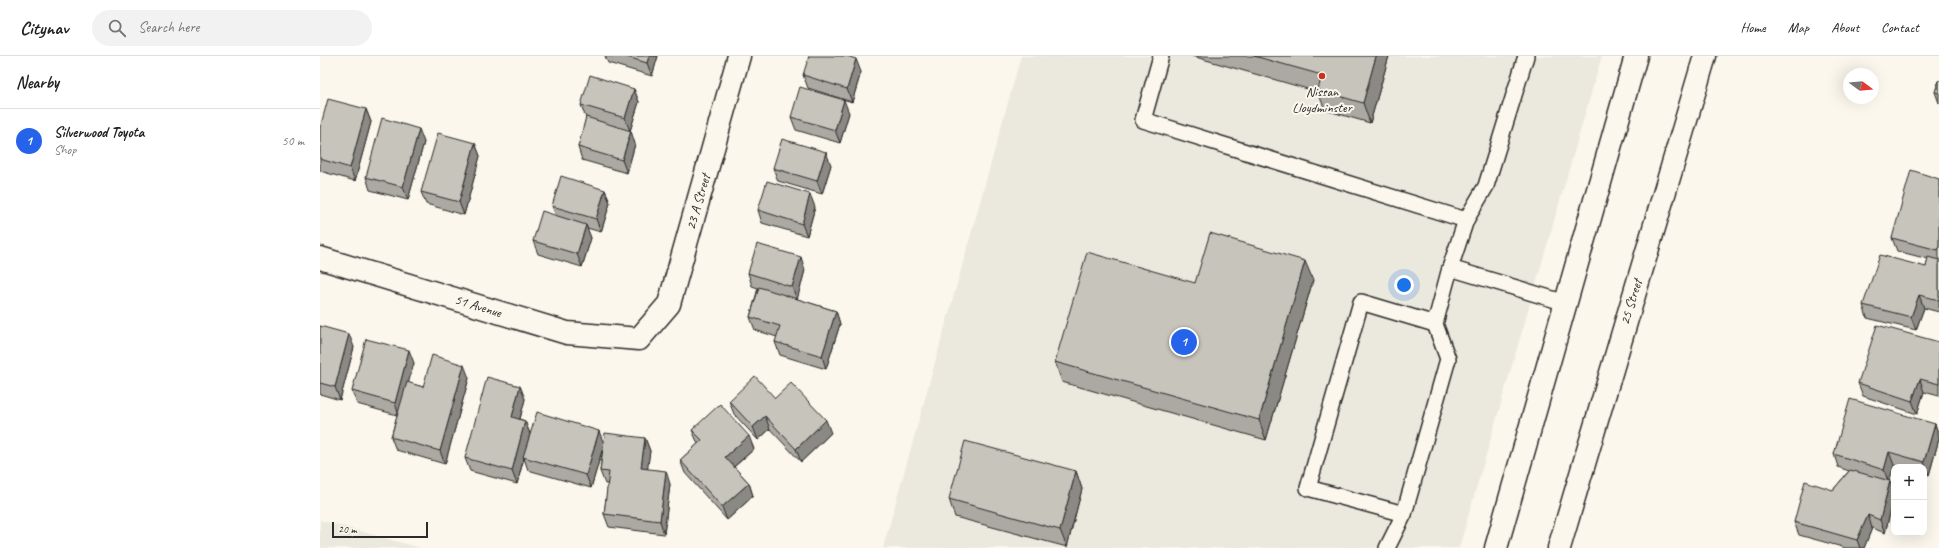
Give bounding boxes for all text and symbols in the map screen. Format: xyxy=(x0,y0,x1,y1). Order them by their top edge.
search box xyxy=(92,10,372,46)
text: Citynav xyxy=(20,16,68,40)
icon: search xyxy=(106,17,128,39)
text: Search here xyxy=(138,18,199,37)
text: Home xyxy=(1740,19,1766,36)
text: Map xyxy=(1788,19,1809,36)
text: About xyxy=(1831,19,1859,36)
text: Contact xyxy=(1881,19,1919,36)
north arrow xyxy=(1843,68,1879,104)
marker: Nissan Lloydminster xyxy=(1317,71,1327,81)
text: Nearby xyxy=(16,72,59,93)
place label: Nissan Lloydminster xyxy=(1292,83,1353,116)
text: Silverwood Toyota xyxy=(54,123,144,142)
text: 1 xyxy=(26,133,32,149)
text: 50 m xyxy=(282,133,304,149)
text: Shop xyxy=(54,142,76,158)
street label: 23 A Street xyxy=(682,170,715,232)
your location xyxy=(1394,275,1414,295)
street label: 25 Street xyxy=(1616,275,1647,327)
street label: 51 Avenue xyxy=(452,291,505,322)
pin: 1 xyxy=(1171,327,1197,357)
map controls xyxy=(1891,464,1927,536)
button: + xyxy=(1891,464,1927,500)
button: − xyxy=(1891,500,1927,536)
scale bar xyxy=(332,520,428,539)
text: 20 m xyxy=(338,522,357,536)

